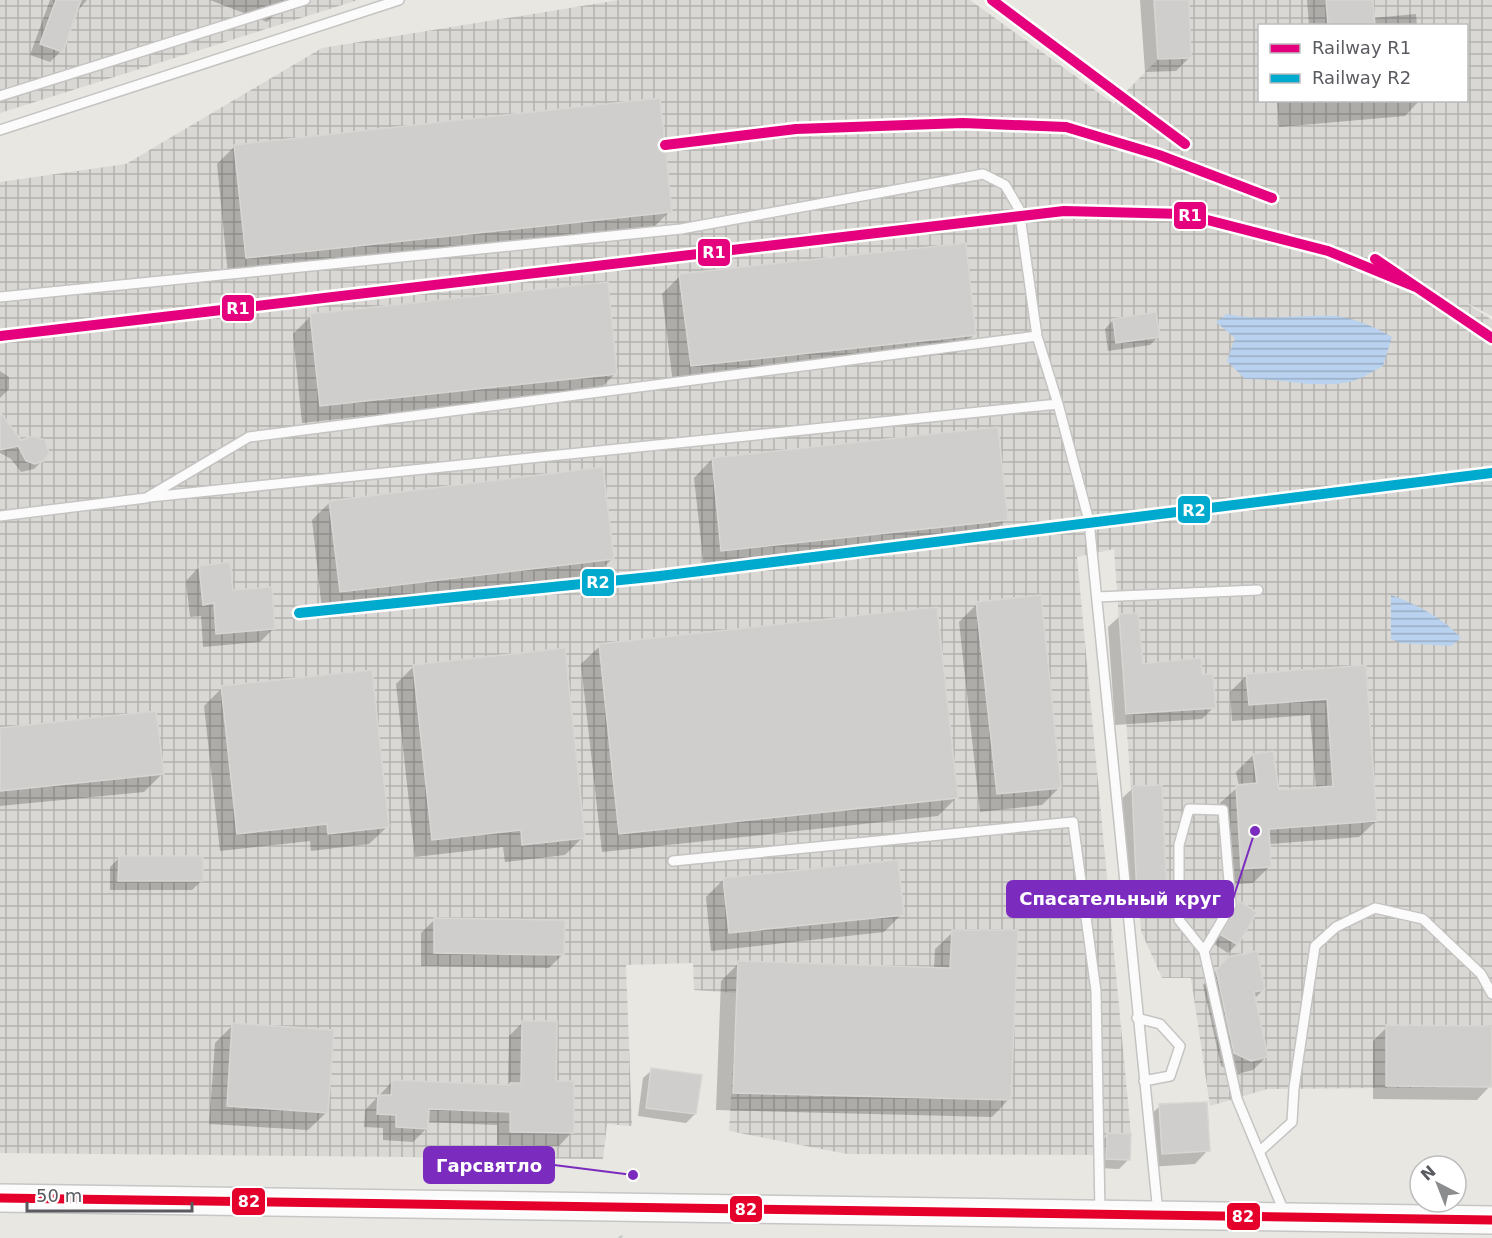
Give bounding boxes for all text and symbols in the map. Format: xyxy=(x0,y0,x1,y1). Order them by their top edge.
legend xyxy=(1258,24,1468,102)
text: Railway R1 xyxy=(1312,37,1411,58)
text: Railway R2 xyxy=(1312,67,1411,88)
line badge: R1 xyxy=(1173,201,1207,230)
text: R1 xyxy=(1178,206,1202,225)
line badge: R1 xyxy=(697,238,731,267)
text: R1 xyxy=(702,243,726,262)
line badge: R1 xyxy=(221,294,255,322)
text: R1 xyxy=(226,299,250,318)
line badge: R2 xyxy=(1177,495,1211,524)
text: R2 xyxy=(1182,501,1206,520)
line badge: R2 xyxy=(581,568,615,597)
text: R2 xyxy=(586,573,610,592)
callout: Спасательный круг xyxy=(1007,881,1233,917)
text: Спасательный круг xyxy=(1019,888,1221,909)
callout: Гарсвятло xyxy=(424,1147,554,1183)
north arrow xyxy=(1408,1154,1468,1214)
text: Гарсвятло xyxy=(436,1155,542,1176)
text: N xyxy=(1417,1162,1440,1185)
scale bar xyxy=(27,1175,192,1213)
text: 50 m xyxy=(36,1185,82,1206)
line badge: 82 xyxy=(231,1187,266,1216)
text: 82 xyxy=(238,1192,260,1211)
line badge: 82 xyxy=(729,1195,763,1223)
text: 82 xyxy=(735,1200,757,1219)
line badge: 82 xyxy=(1226,1202,1261,1231)
text: 82 xyxy=(1232,1207,1254,1226)

